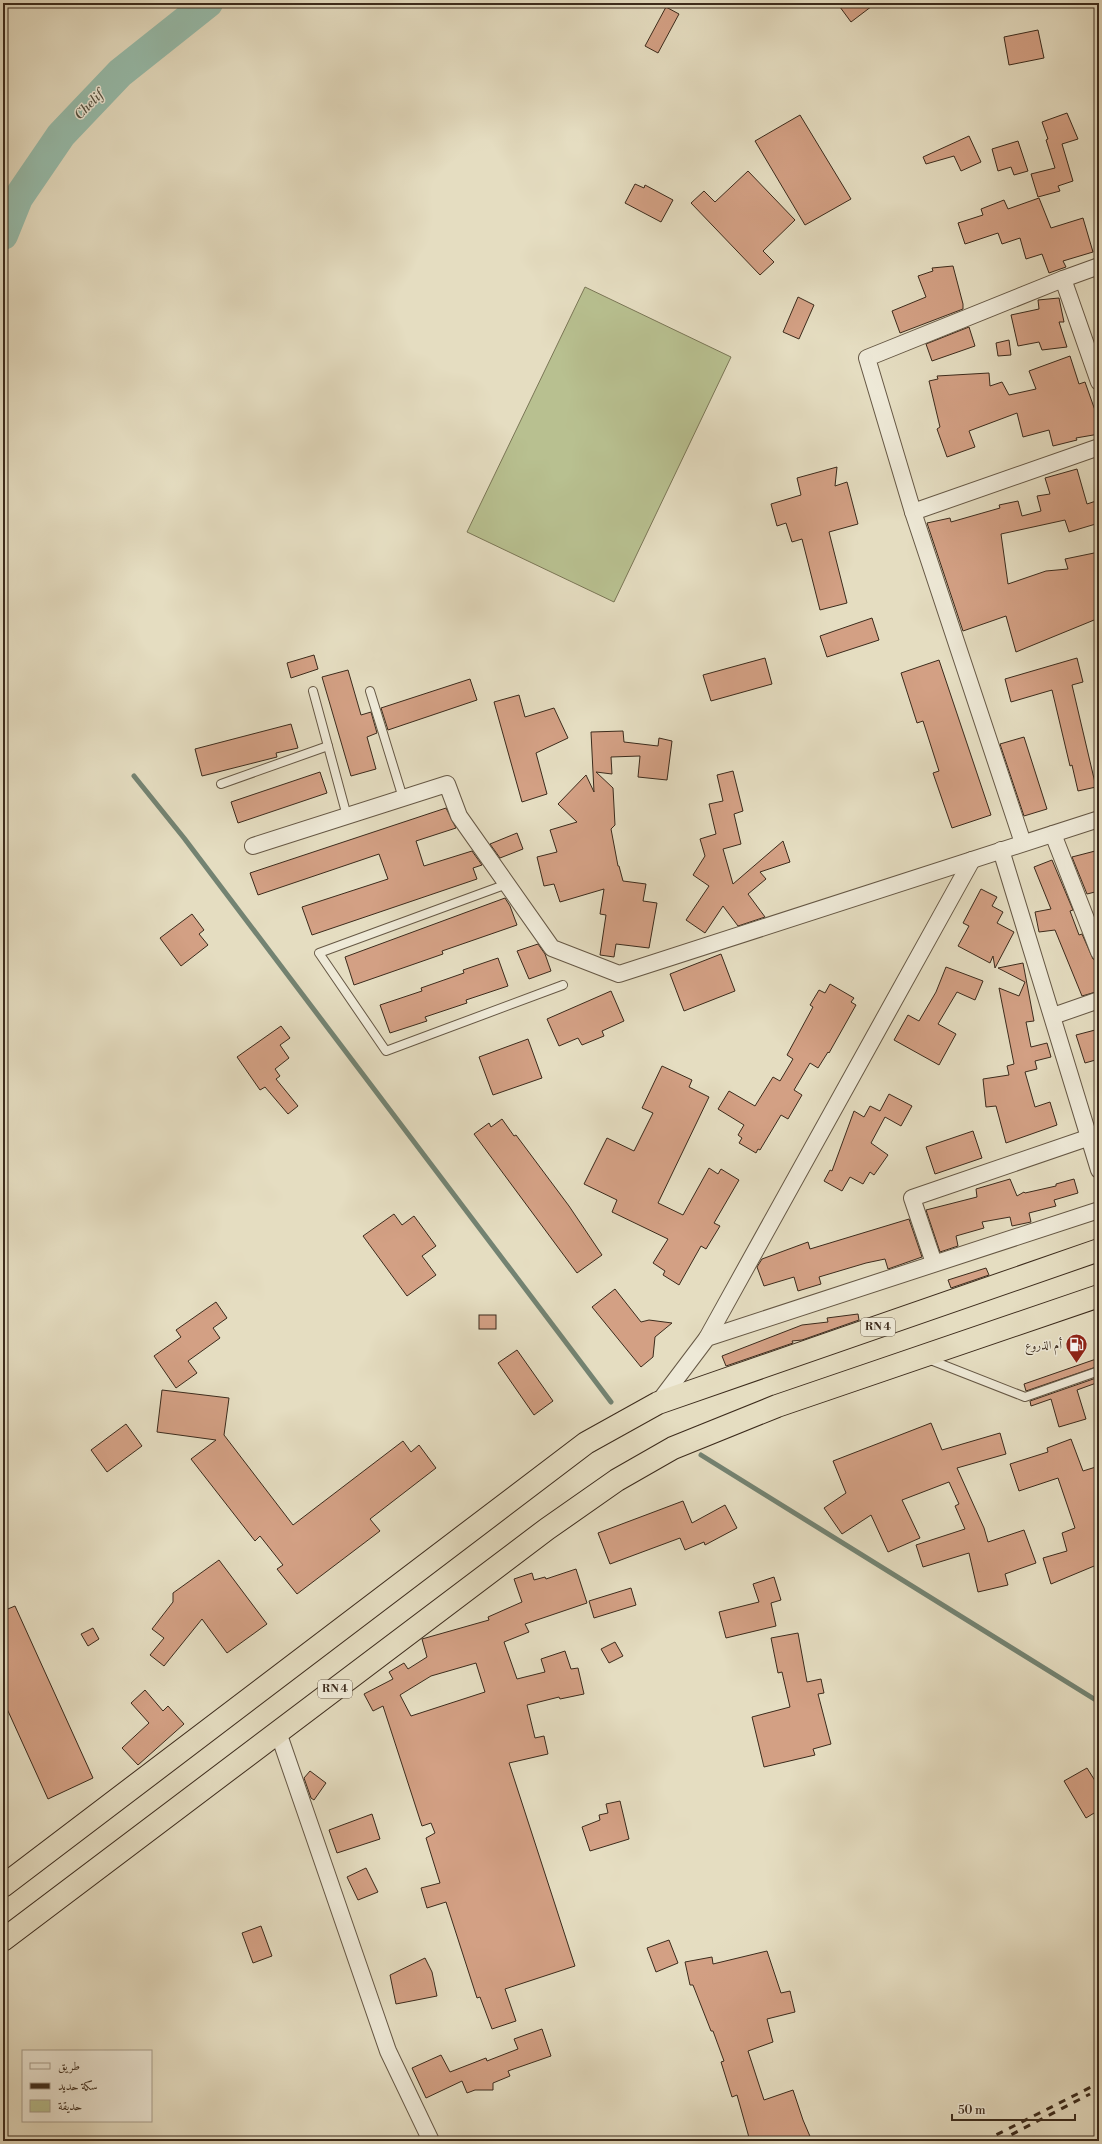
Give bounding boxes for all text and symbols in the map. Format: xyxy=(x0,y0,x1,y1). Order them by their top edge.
water label: Chelif xyxy=(71,85,109,123)
road number: RN 4 xyxy=(861,1318,895,1336)
fuel station icon: أم الذروع xyxy=(1064,1332,1090,1365)
place label: أم الذروع xyxy=(1025,1337,1062,1356)
road number: RN 4 xyxy=(318,1680,352,1698)
legend xyxy=(22,2050,152,2122)
text: طريق xyxy=(58,2059,80,2074)
text: سكة حديد xyxy=(58,2079,98,2094)
scale bar xyxy=(952,2096,1075,2122)
text: حديقة xyxy=(58,2099,82,2114)
text: 50 m xyxy=(958,2103,986,2118)

